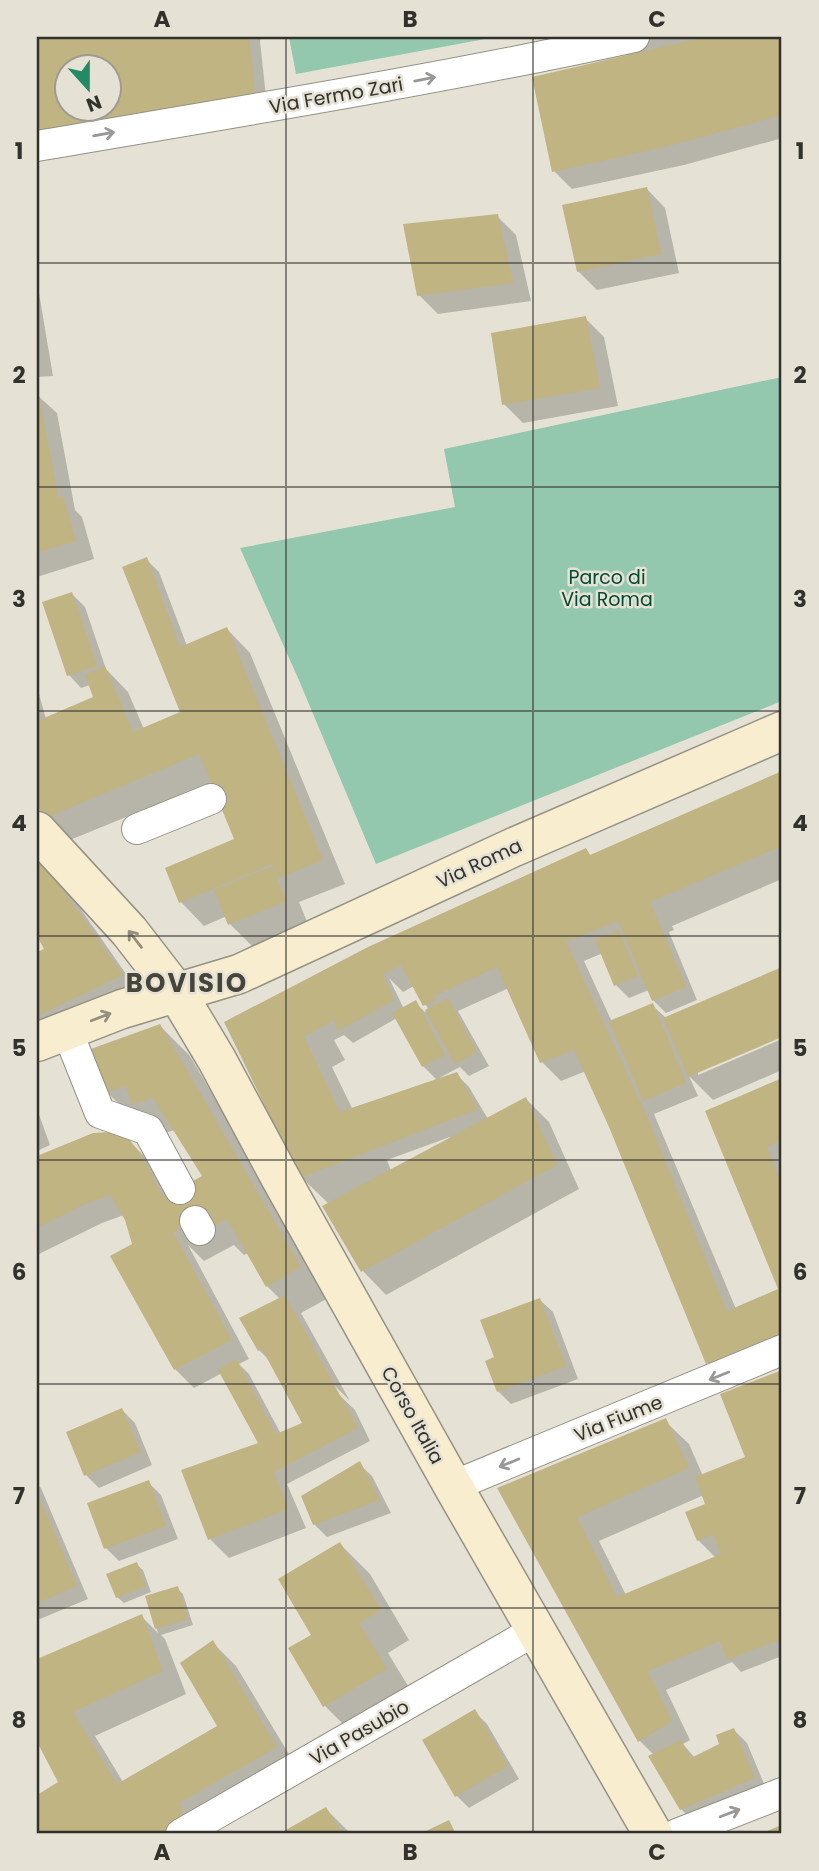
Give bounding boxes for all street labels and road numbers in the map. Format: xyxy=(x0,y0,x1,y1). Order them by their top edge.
street label: Via Fermo Zari xyxy=(267,70,405,121)
street label: Via Roma xyxy=(432,832,526,895)
street label: Corso Italia xyxy=(375,1362,450,1469)
street label: Via Fiume xyxy=(570,1388,666,1448)
street label: Via Pasubio xyxy=(304,1693,414,1772)

